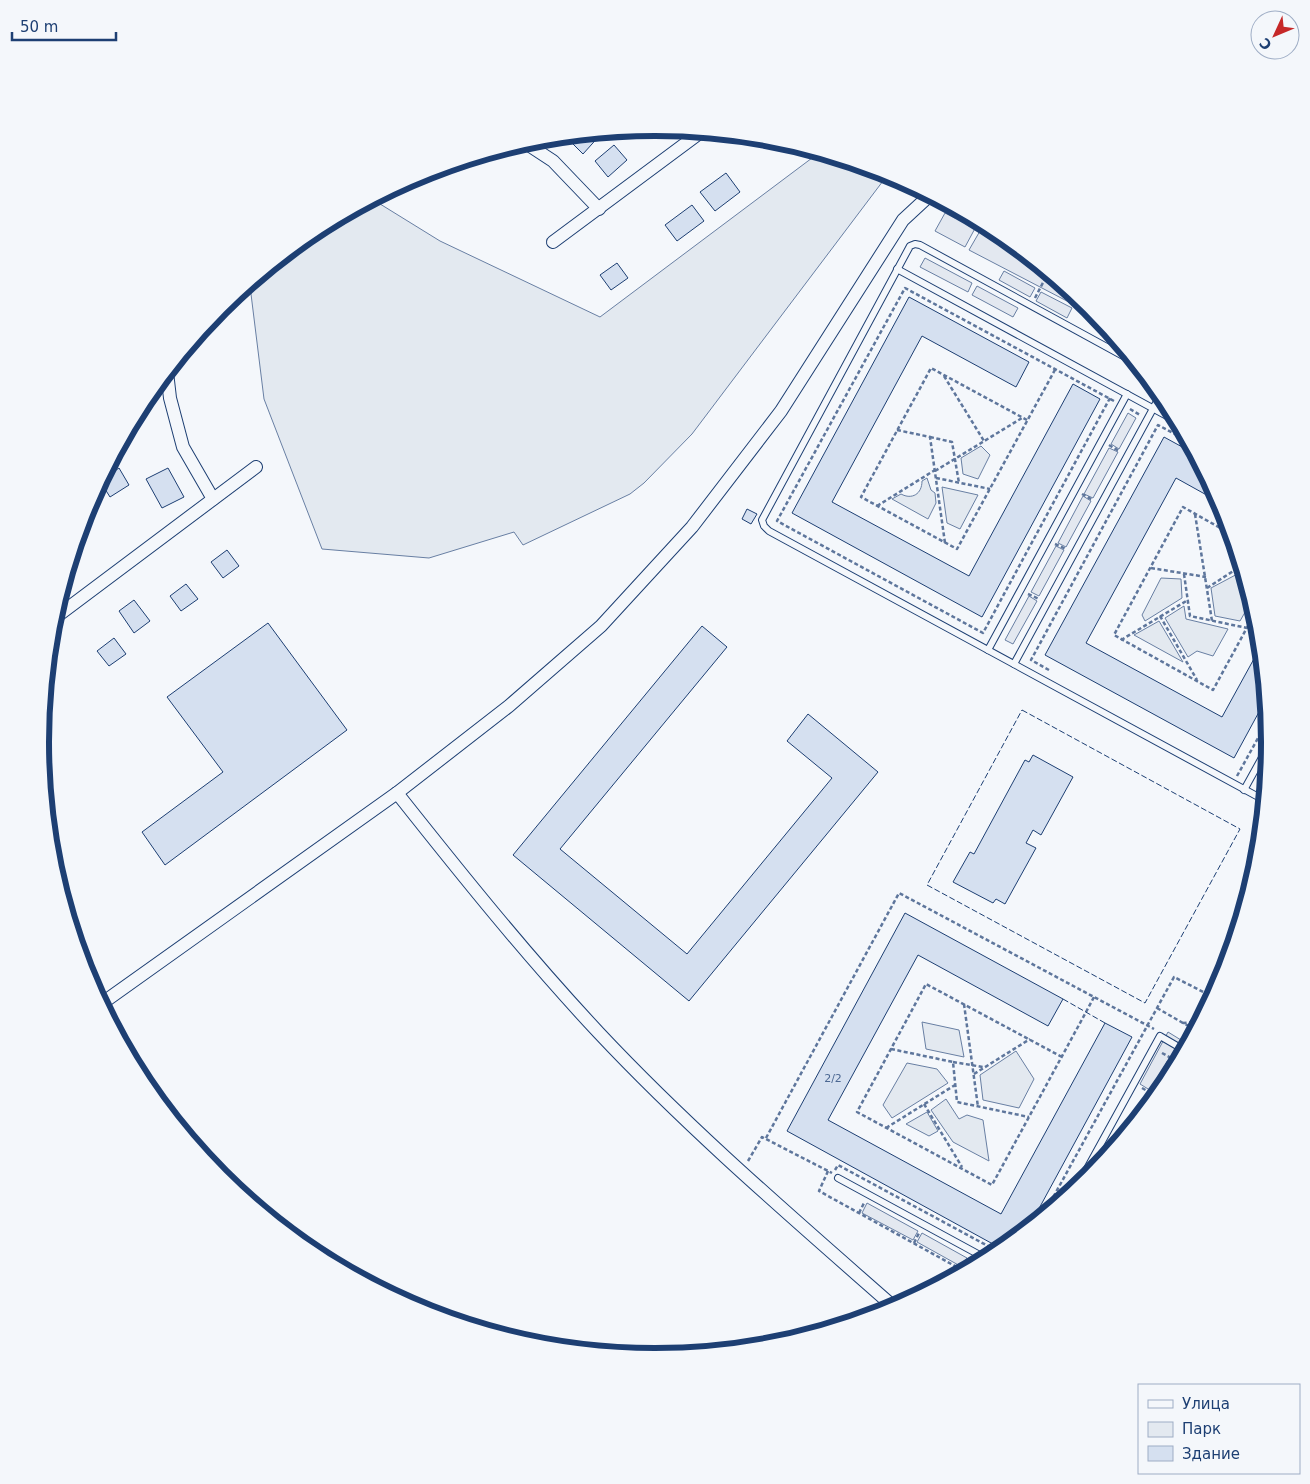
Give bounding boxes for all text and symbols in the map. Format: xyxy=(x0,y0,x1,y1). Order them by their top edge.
scale bar xyxy=(12,10,116,42)
north arrow xyxy=(1250,10,1300,60)
text: 50 m xyxy=(20,18,58,36)
text: С xyxy=(1256,35,1275,53)
house number: 2/2 xyxy=(824,1072,842,1085)
legend xyxy=(1138,1384,1300,1474)
text: Улица xyxy=(1182,1395,1230,1413)
text: Парк xyxy=(1182,1420,1221,1438)
text: Здание xyxy=(1182,1445,1240,1463)

